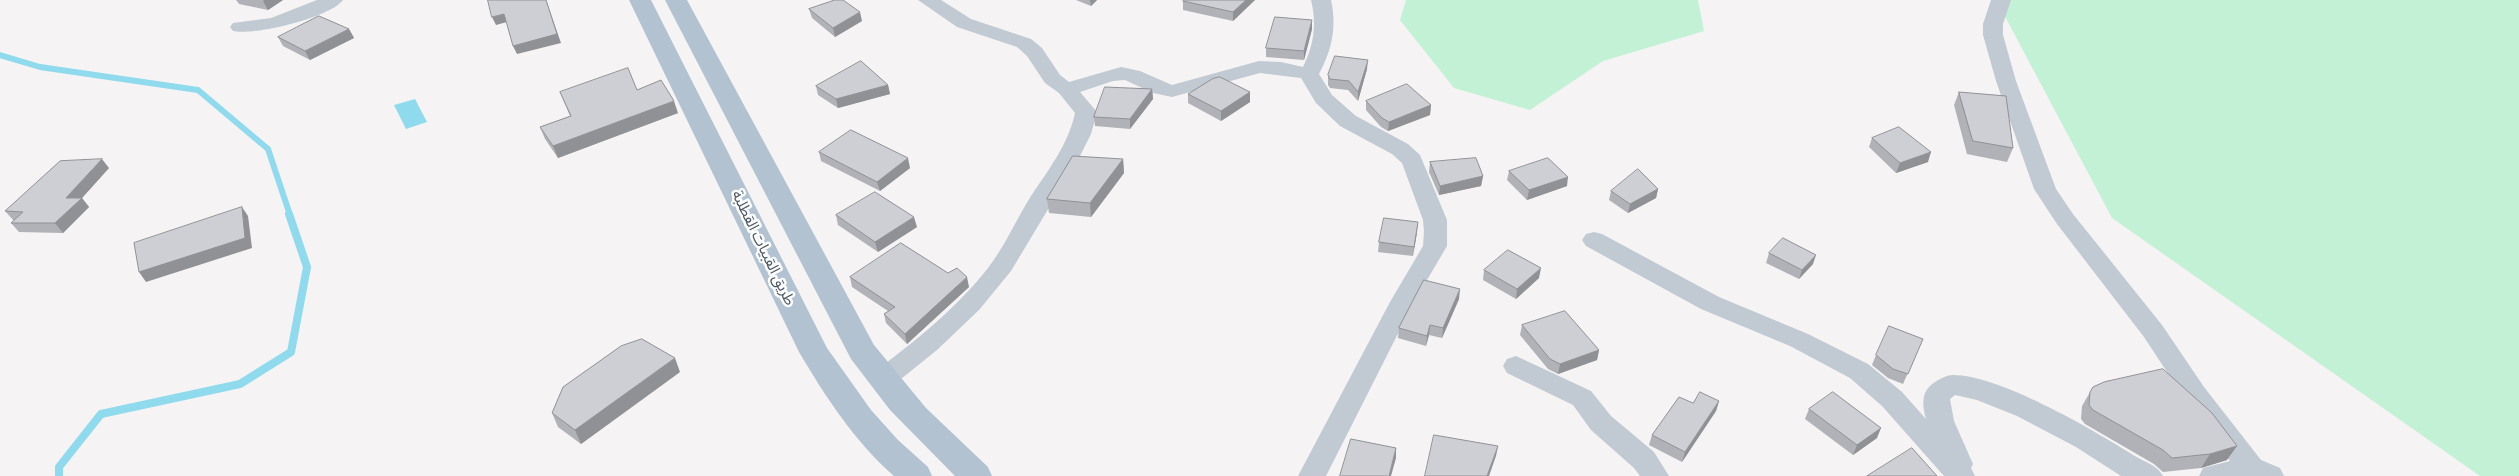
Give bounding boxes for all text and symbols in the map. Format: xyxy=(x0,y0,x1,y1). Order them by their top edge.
street label: طريق القبيات القطلبة xyxy=(727,188,799,308)

